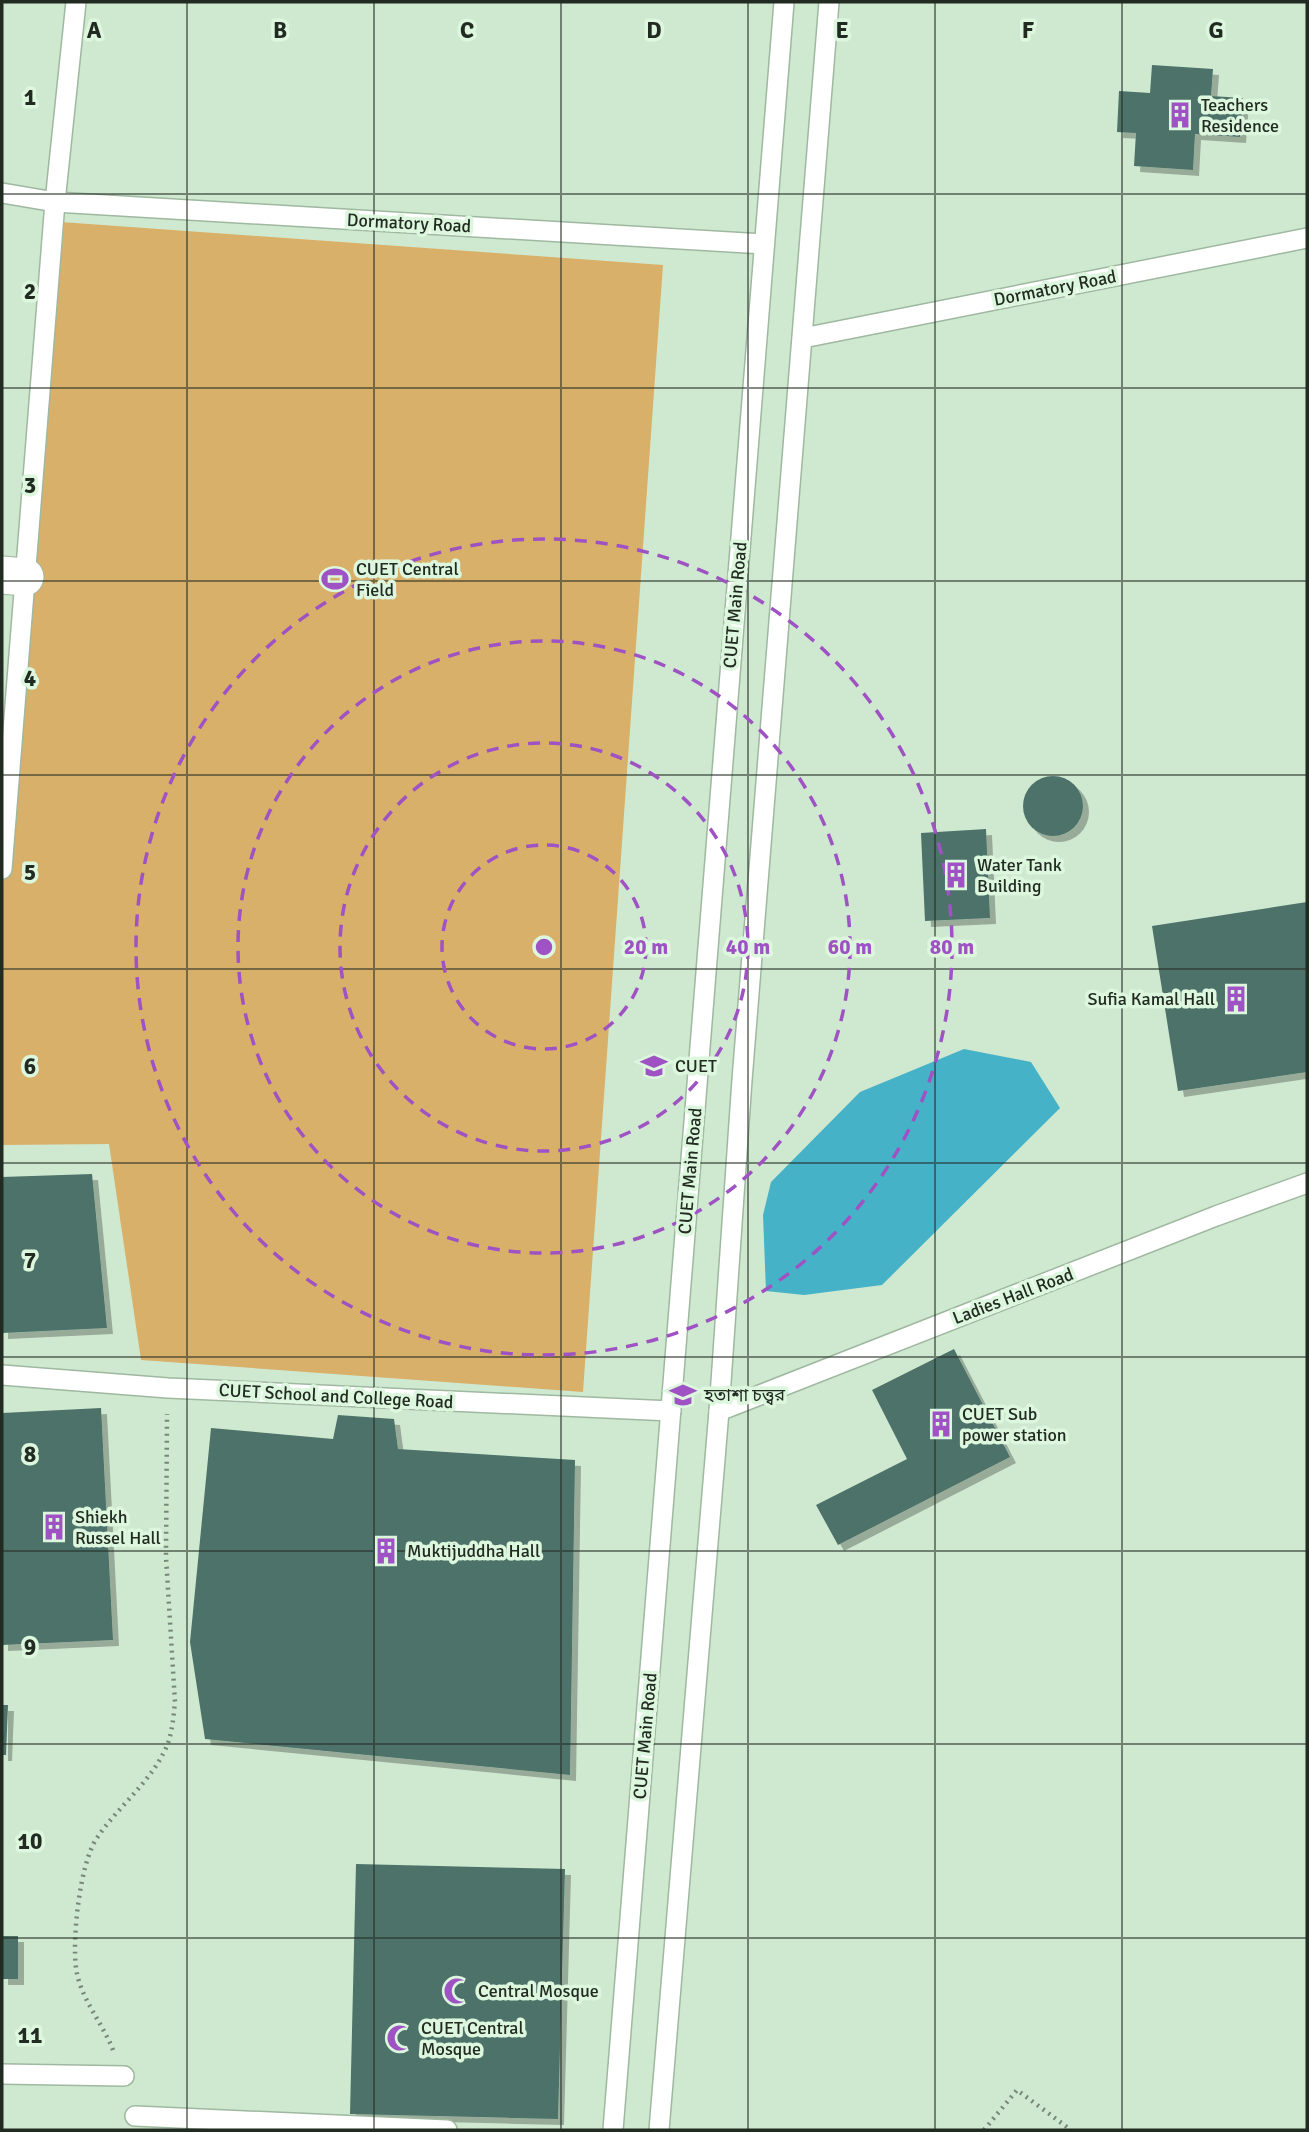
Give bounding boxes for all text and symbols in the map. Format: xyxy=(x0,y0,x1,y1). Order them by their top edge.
text: A xyxy=(87,16,102,45)
text: B xyxy=(273,16,287,45)
text: C xyxy=(460,16,474,45)
text: D xyxy=(646,16,662,45)
text: E xyxy=(835,16,849,45)
text: F xyxy=(1022,16,1034,45)
text: G xyxy=(1208,16,1224,45)
text: 1 xyxy=(24,83,36,112)
place label: Teachers Residence xyxy=(1201,94,1279,137)
building icon: Teachers Residence xyxy=(1165,100,1195,130)
street label: Dormatory Road xyxy=(346,209,472,237)
street label: Dormatory Road xyxy=(992,265,1118,311)
text: 2 xyxy=(24,277,36,306)
text: 3 xyxy=(24,471,36,500)
street label: CUET Main Road xyxy=(719,541,751,669)
place label: CUET Central Field xyxy=(356,558,459,601)
sports icon: CUET Central Field xyxy=(320,564,350,594)
text: 4 xyxy=(24,664,36,693)
place label: Water Tank Building xyxy=(977,854,1062,897)
text: 5 xyxy=(24,858,36,887)
building icon: Water Tank Building xyxy=(941,860,971,890)
text: 20 m xyxy=(624,934,668,960)
text: 40 m xyxy=(726,934,770,960)
text: 60 m xyxy=(828,934,872,960)
text: 80 m xyxy=(930,934,974,960)
centre of rings xyxy=(532,935,556,959)
building icon: Sufia Kamal Hall xyxy=(1221,984,1251,1014)
place label: Sufia Kamal Hall xyxy=(1087,988,1215,1010)
school or university icon: CUET xyxy=(639,1051,669,1081)
text: 6 xyxy=(24,1052,36,1081)
place label: CUET xyxy=(675,1055,717,1077)
street label: CUET Main Road xyxy=(674,1107,706,1235)
text: 7 xyxy=(24,1246,36,1275)
street label: Ladies Hall Road xyxy=(949,1263,1077,1329)
street label: CUET School and College Road xyxy=(218,1379,454,1413)
school or university icon: হতাশা চত্ত্বর xyxy=(668,1380,698,1410)
place label: হতাশা চত্ত্বর xyxy=(703,1384,785,1406)
place label: CUET Sub power station xyxy=(962,1403,1067,1446)
building icon: CUET Sub power station xyxy=(926,1409,956,1439)
text: 8 xyxy=(24,1440,36,1469)
place label: Shiekh Russel Hall xyxy=(75,1506,161,1549)
building icon: Shiekh Russel Hall xyxy=(39,1512,69,1542)
building icon: Muktijuddha Hall xyxy=(371,1536,401,1566)
place label: Muktijuddha Hall xyxy=(407,1540,540,1562)
text: 9 xyxy=(24,1633,36,1662)
street label: CUET Main Road xyxy=(629,1672,661,1800)
text: 10 xyxy=(18,1827,42,1856)
mosque icon: Central Mosque xyxy=(442,1976,472,2006)
place label: Central Mosque xyxy=(478,1980,599,2002)
place label: CUET Central Mosque xyxy=(421,2017,524,2060)
text: 11 xyxy=(18,2021,42,2050)
mosque icon: CUET Central Mosque xyxy=(385,2023,415,2053)

